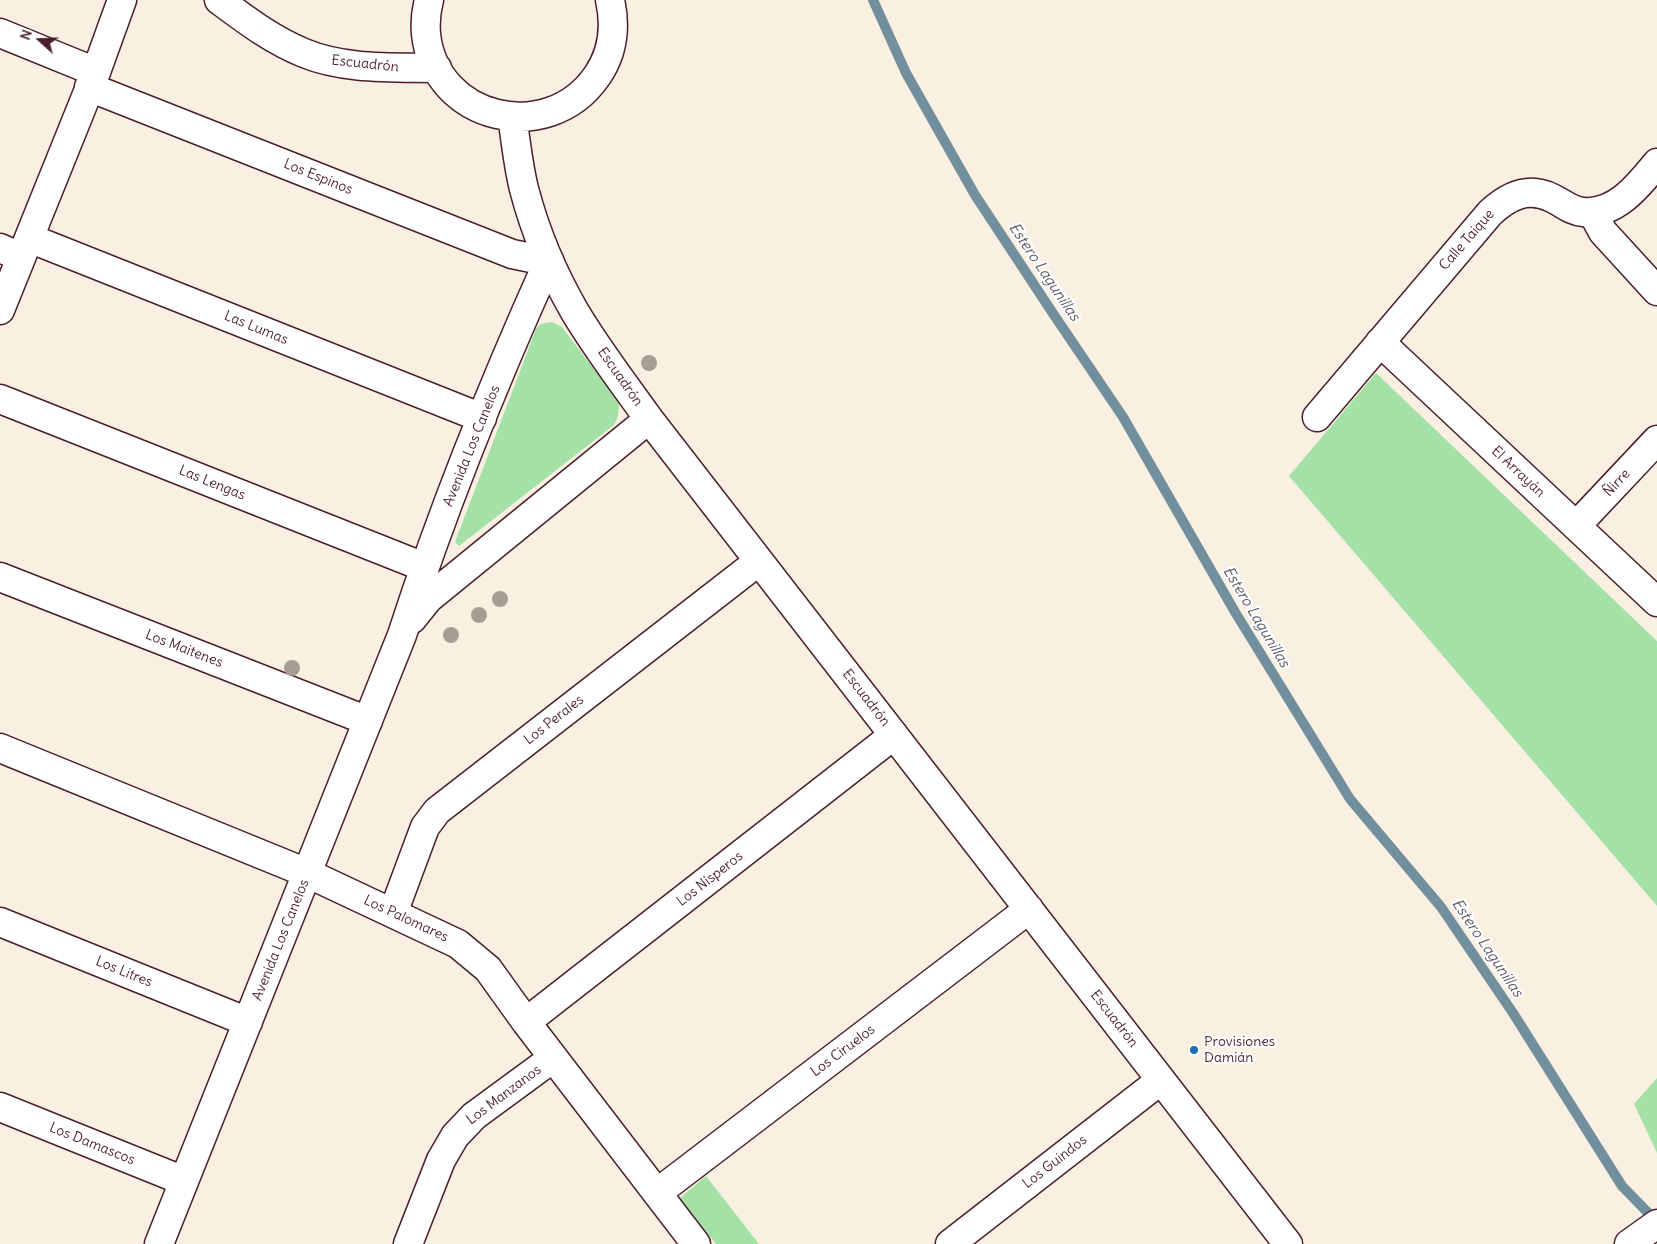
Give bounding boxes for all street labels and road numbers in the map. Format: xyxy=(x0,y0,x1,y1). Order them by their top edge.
street label: Escuadrón xyxy=(331,52,399,76)
street label: Los Espinos xyxy=(281,156,355,198)
street label: Calle Taique xyxy=(1436,206,1498,274)
street label: Las Lumas xyxy=(222,308,290,348)
street label: Escuadrón xyxy=(594,345,646,409)
street label: Avenida Los Canelos xyxy=(440,383,504,509)
street label: El Arrayán xyxy=(1488,443,1548,501)
street label: Las Lengas xyxy=(176,462,248,504)
street label: Ñirre xyxy=(1600,466,1634,500)
street label: Los Maitenes xyxy=(143,627,225,671)
street label: Escuadrón xyxy=(839,666,893,730)
street label: Los Perales xyxy=(521,692,587,748)
street label: Los Nísperos xyxy=(674,848,746,910)
street label: Avenida Los Canelos xyxy=(249,877,313,1003)
street label: Los Palomares xyxy=(361,892,451,946)
street label: Los Litres xyxy=(93,953,155,991)
street label: Escuadrón xyxy=(1087,987,1141,1051)
street label: Los Ciruelos xyxy=(808,1021,878,1081)
street label: Los Manzanos xyxy=(463,1061,545,1129)
street label: Los Damascos xyxy=(47,1119,137,1169)
street label: Los Guindos xyxy=(1019,1132,1091,1192)

